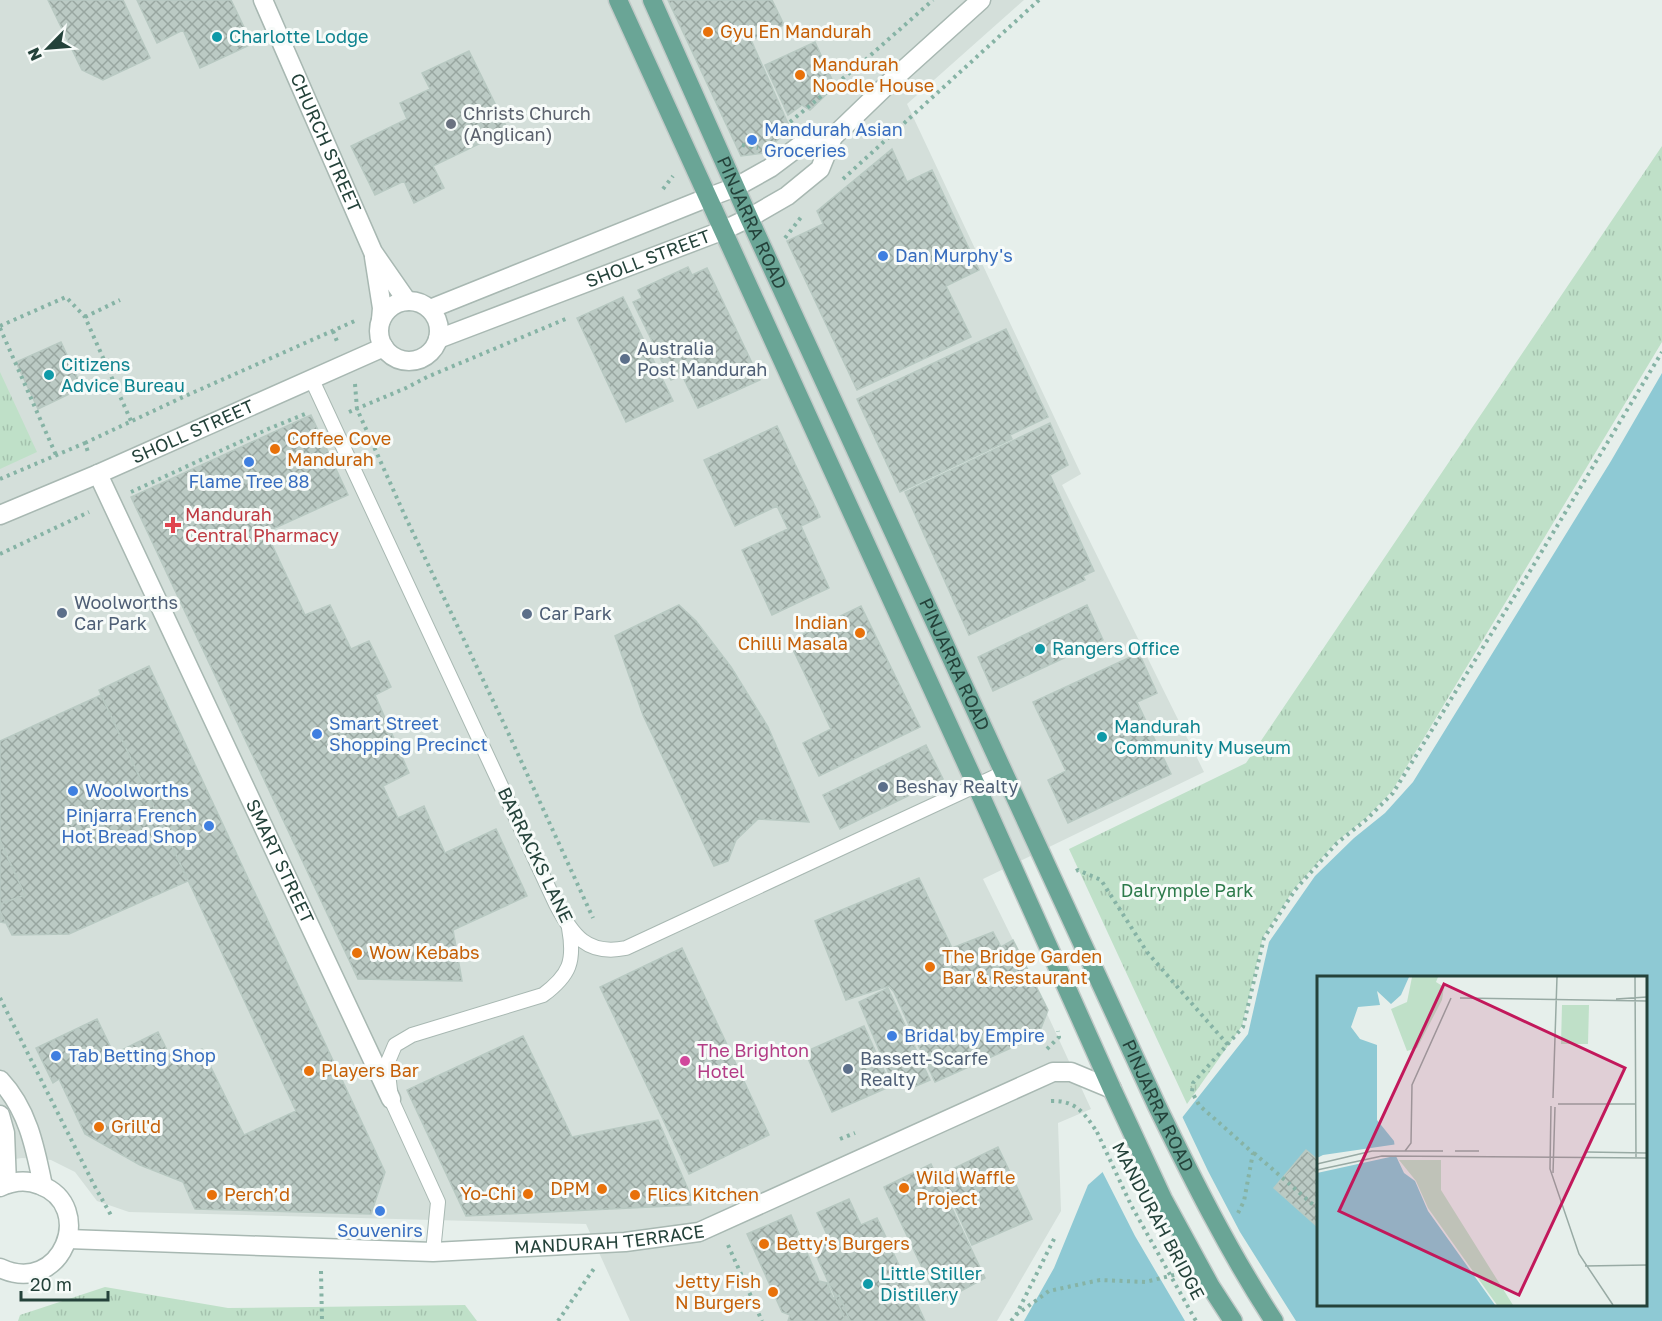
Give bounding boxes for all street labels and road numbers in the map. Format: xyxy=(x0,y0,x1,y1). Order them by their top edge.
street label: CHURCH STREET xyxy=(286,69,366,216)
street label: PINJARRA ROAD xyxy=(713,152,792,292)
street label: SHOLL STREET xyxy=(582,224,713,292)
street label: SHOLL STREET xyxy=(128,394,257,468)
street label: PINJARRA ROAD xyxy=(915,594,995,734)
street label: BARRACKS LANE xyxy=(494,783,578,926)
street label: SMART STREET xyxy=(242,795,319,927)
street label: PINJARRA ROAD xyxy=(1118,1036,1200,1175)
street label: MANDURAH BRIDGE xyxy=(1108,1138,1210,1303)
street label: MANDURAH TERRACE xyxy=(513,1219,706,1258)

